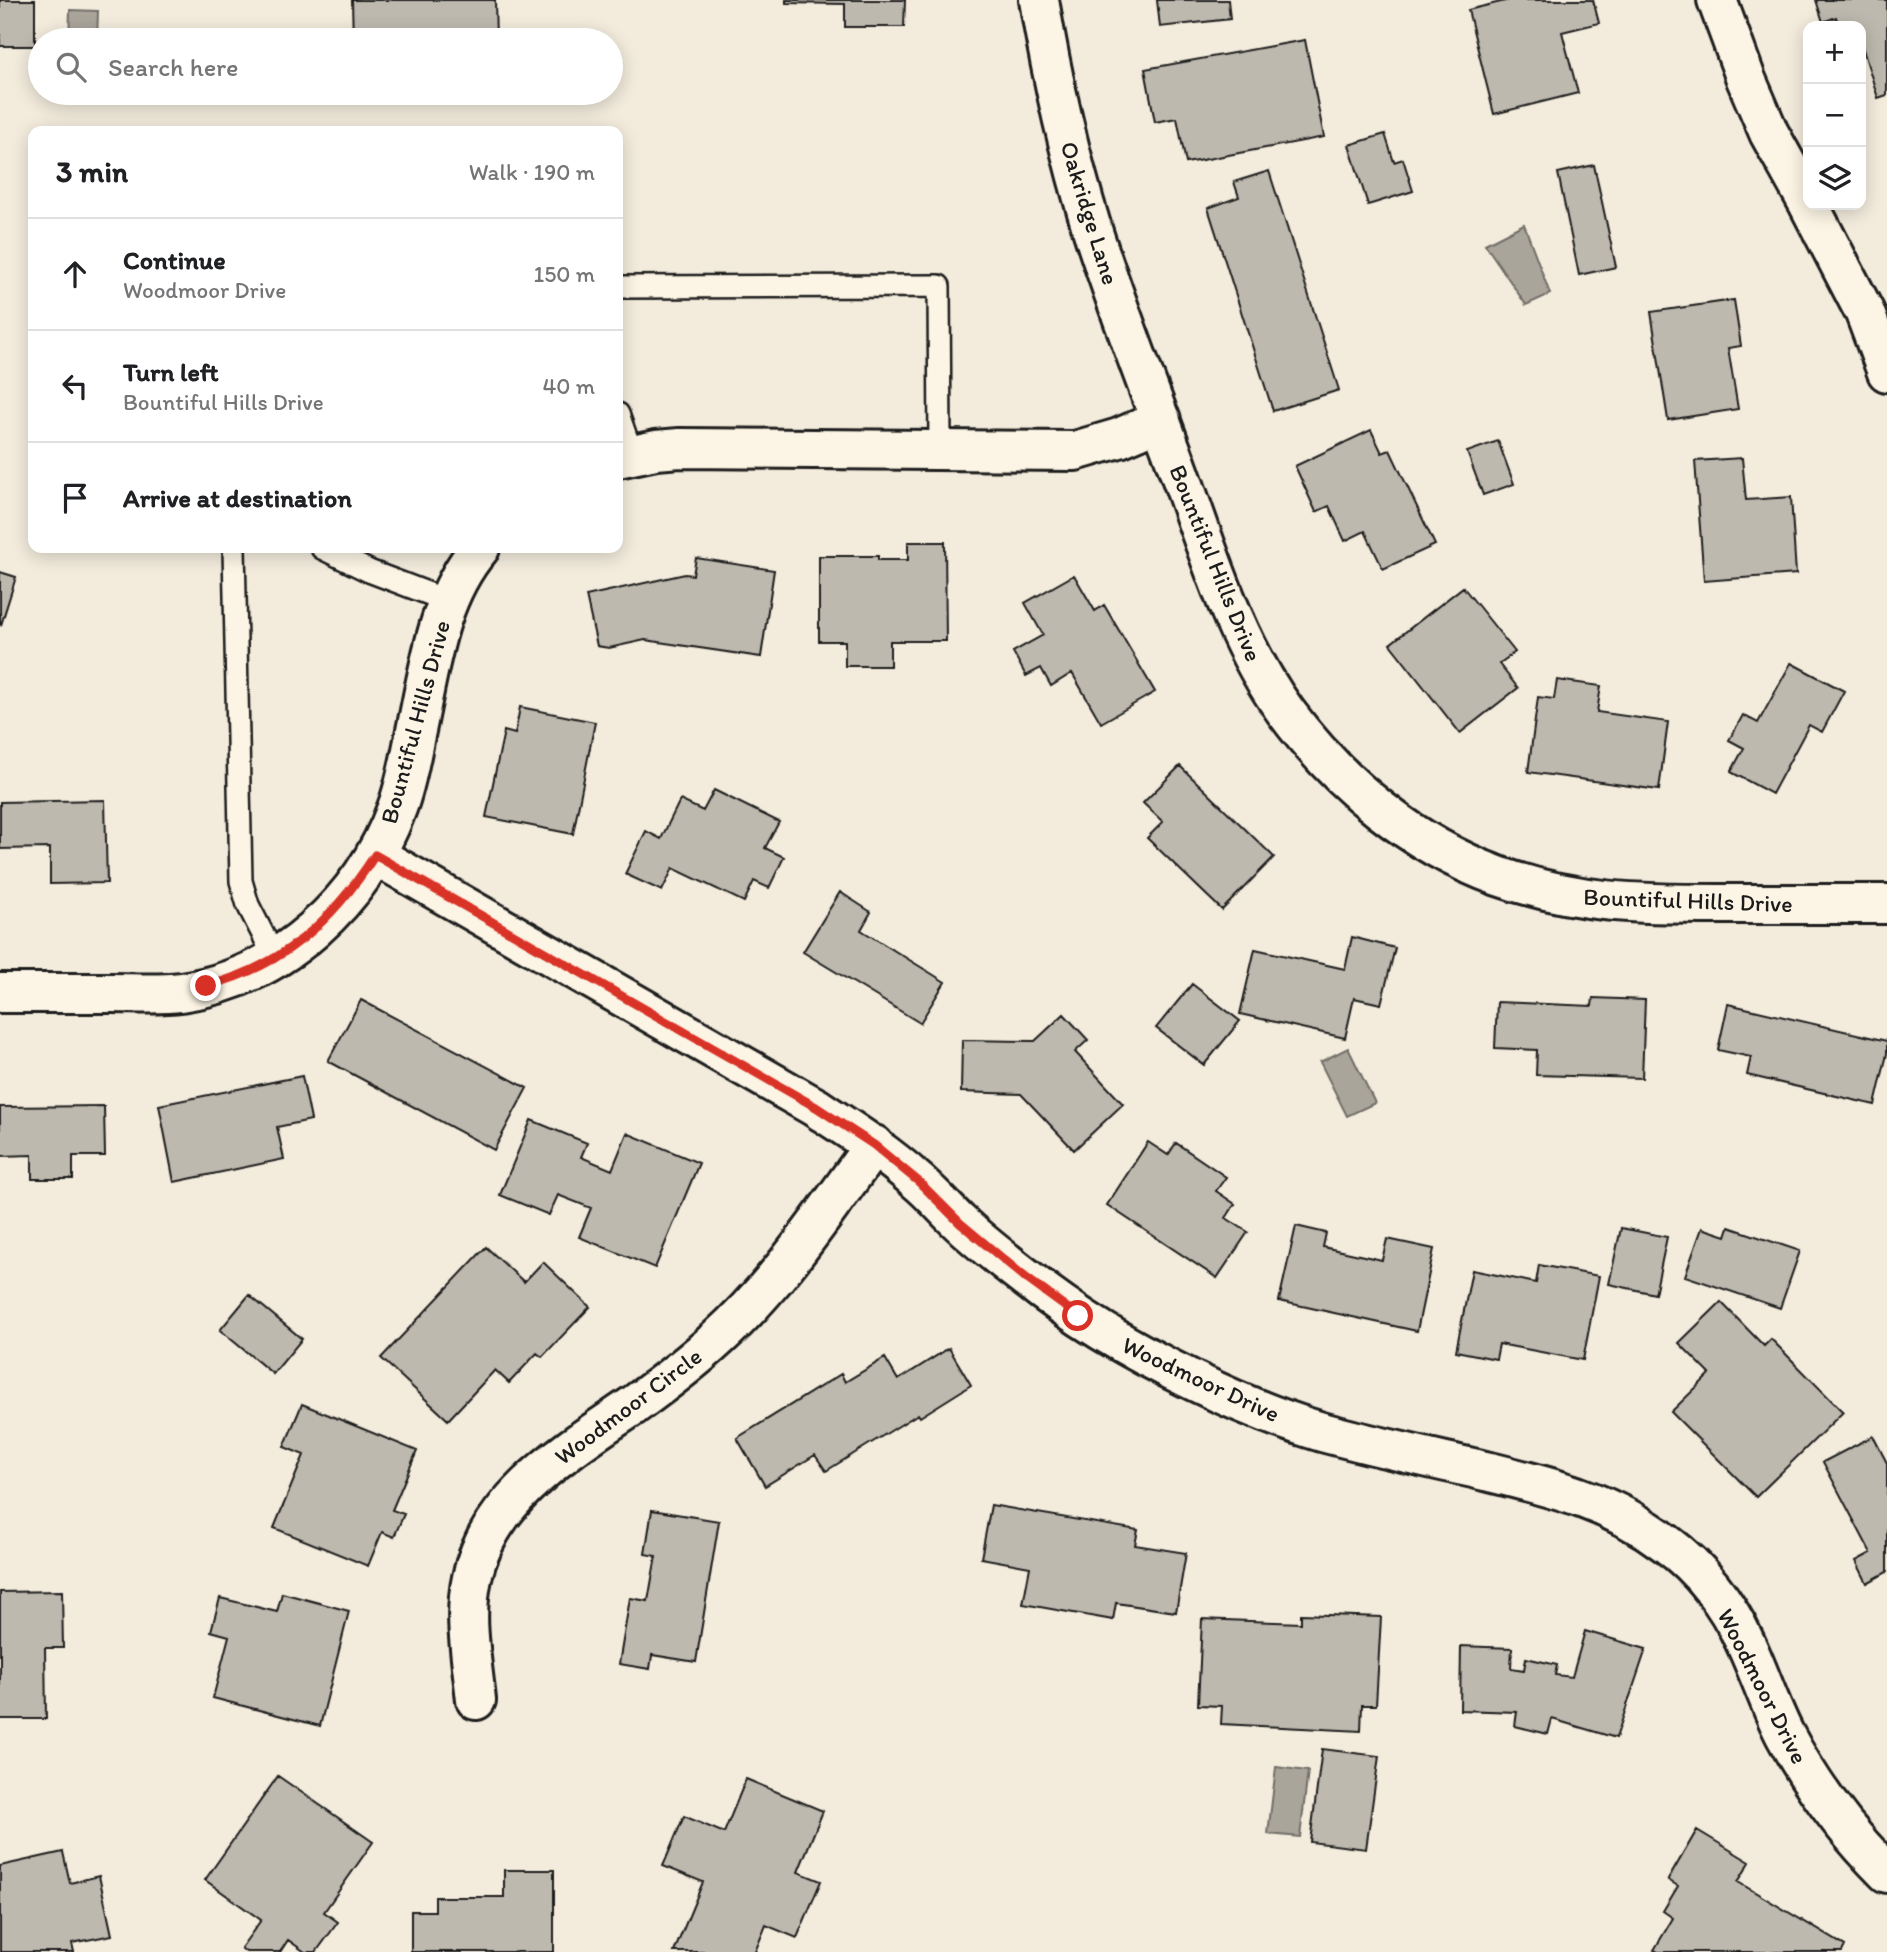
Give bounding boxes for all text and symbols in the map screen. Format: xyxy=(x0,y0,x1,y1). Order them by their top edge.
map controls xyxy=(1803,21,1866,210)
button: + xyxy=(1803,21,1866,84)
search box xyxy=(28,28,623,105)
icon: search xyxy=(52,48,90,86)
text: Search here xyxy=(108,51,238,83)
button: − xyxy=(1803,84,1866,147)
street label: Oakridge Lane xyxy=(1054,138,1126,288)
button: layers xyxy=(1803,147,1866,210)
text: 3 min xyxy=(56,153,128,190)
text: Walk · 190 m xyxy=(469,158,595,186)
text: Continue xyxy=(123,244,226,276)
icon: ahead xyxy=(56,255,94,293)
text: 150 m xyxy=(534,260,595,288)
text: Woodmoor Drive xyxy=(123,276,286,304)
text: Turn left xyxy=(123,356,219,388)
icon: left xyxy=(56,367,94,405)
text: 40 m xyxy=(542,372,595,400)
text: Bountiful Hills Drive xyxy=(123,388,324,416)
street label: Bountiful Hills Drive xyxy=(1163,460,1269,666)
icon: arrive xyxy=(56,479,94,517)
text: Arrive at destination xyxy=(123,482,352,514)
street label: Bountiful Hills Drive xyxy=(374,617,456,827)
street label: Bountiful Hills Drive xyxy=(1583,882,1793,918)
route end xyxy=(190,970,221,1001)
route start xyxy=(1062,1300,1093,1331)
street label: Woodmoor Drive xyxy=(1118,1330,1284,1428)
street label: Woodmoor Circle xyxy=(549,1341,707,1471)
street label: Woodmoor Drive xyxy=(1711,1604,1815,1768)

